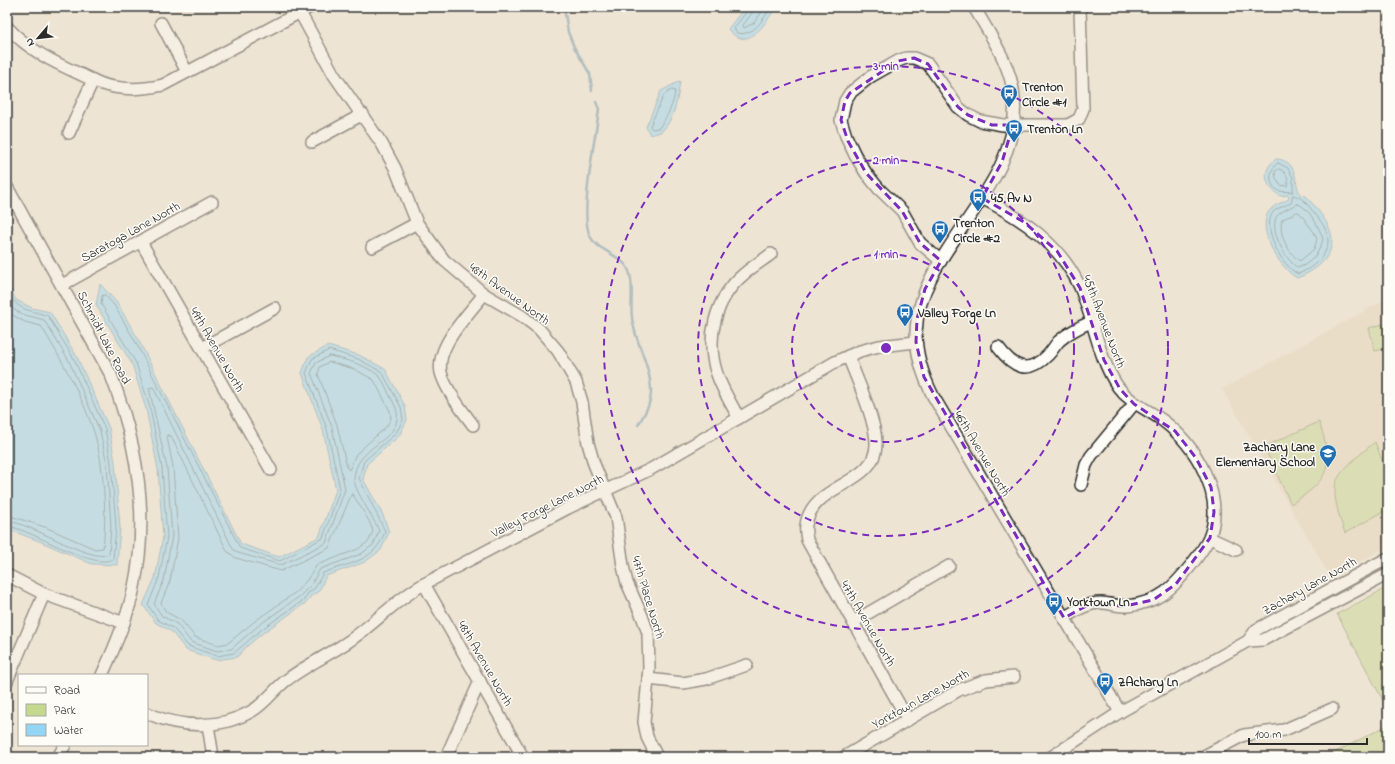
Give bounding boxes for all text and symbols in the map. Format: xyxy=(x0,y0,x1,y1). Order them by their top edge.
north arrow xyxy=(18,18,58,58)
text: N xyxy=(21,35,39,49)
text: 3 min xyxy=(872,58,899,76)
place label: Trenton Circle #1 xyxy=(1022,78,1068,112)
bus stop icon: Trenton Circle #1 xyxy=(999,83,1019,108)
bus stop icon: Trenton Ln xyxy=(1004,118,1024,143)
place label: Trenton Ln xyxy=(1027,120,1083,139)
text: 2 min xyxy=(872,152,899,170)
bus stop icon: 45 Av N xyxy=(968,187,988,212)
place label: 45 Av N xyxy=(990,189,1032,208)
street label: Saratoga Lane North xyxy=(78,197,184,268)
place label: Trenton Circle #2 xyxy=(953,214,1001,248)
bus stop icon: Trenton Circle #2 xyxy=(930,219,950,244)
text: 1 min xyxy=(874,246,898,264)
street label: 48th Avenue North xyxy=(465,258,554,330)
street label: 45th Avenue North xyxy=(1077,272,1130,371)
street label: Schmidt Lake Road xyxy=(72,288,136,388)
bus stop icon: Valley Forge Ln xyxy=(895,302,915,327)
street label: 49th Avenue North xyxy=(185,304,249,396)
place label: Valley Forge Ln xyxy=(917,304,997,325)
centre of rings xyxy=(879,341,893,355)
street label: 46th Avenue North xyxy=(949,407,1015,500)
place label: Zachary Lane Elementary School xyxy=(1215,438,1316,474)
school or university icon: Zachary Lane Elementary School xyxy=(1318,443,1338,468)
street label: Valley Forge Lane North xyxy=(487,470,608,544)
street label: Zachary Lane North xyxy=(1259,552,1361,621)
street label: 47th Place North xyxy=(626,554,669,641)
street label: 47th Avenue North xyxy=(835,577,900,670)
bus stop icon: Yorktown Ln xyxy=(1044,591,1064,616)
place label: Yorktown Ln xyxy=(1066,593,1130,612)
street label: 48th Avenue North xyxy=(452,617,517,710)
street label: Yorktown Lane North xyxy=(869,665,973,734)
bus stop icon: ZAchary Ln xyxy=(1095,671,1115,696)
place label: ZAchary Ln xyxy=(1118,673,1179,694)
legend xyxy=(18,674,148,746)
text: Road xyxy=(54,682,80,700)
text: Park xyxy=(54,702,76,720)
scale bar xyxy=(1249,720,1367,746)
text: Water xyxy=(54,722,83,740)
text: 100 m xyxy=(1255,726,1282,744)

